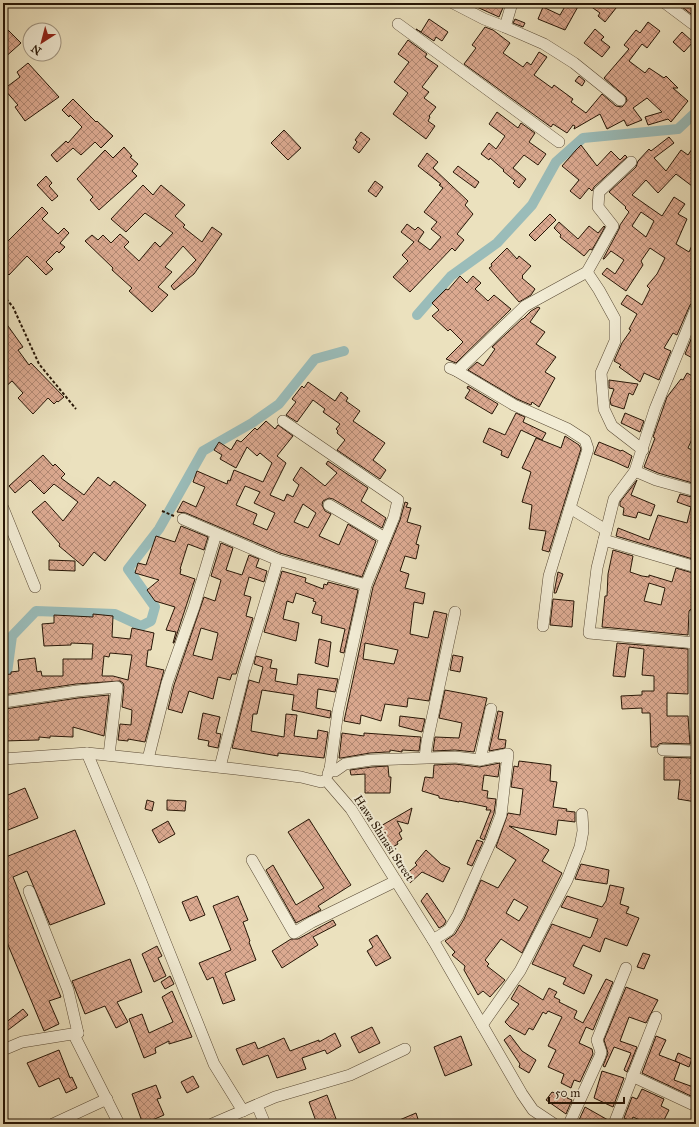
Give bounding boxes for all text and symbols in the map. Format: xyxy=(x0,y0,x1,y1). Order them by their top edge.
north arrow xyxy=(22,22,62,62)
text: N xyxy=(28,41,44,58)
street label: Hawa Shinasi Street xyxy=(351,793,417,884)
scale bar xyxy=(549,1079,624,1105)
text: 50 m xyxy=(555,1086,580,1100)

